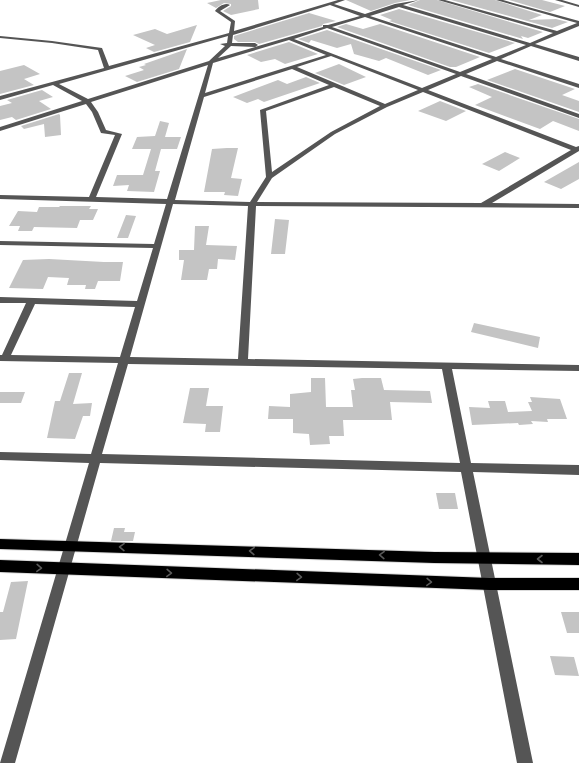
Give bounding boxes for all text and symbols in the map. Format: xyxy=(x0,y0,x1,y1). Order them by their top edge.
one-way arrow xyxy=(119,542,125,551)
one-way arrow xyxy=(249,547,255,555)
one-way arrow xyxy=(379,551,385,560)
one-way arrow xyxy=(537,555,543,563)
one-way arrow xyxy=(36,563,42,572)
one-way arrow xyxy=(166,568,172,577)
one-way arrow xyxy=(296,573,302,582)
one-way arrow xyxy=(426,578,432,586)

